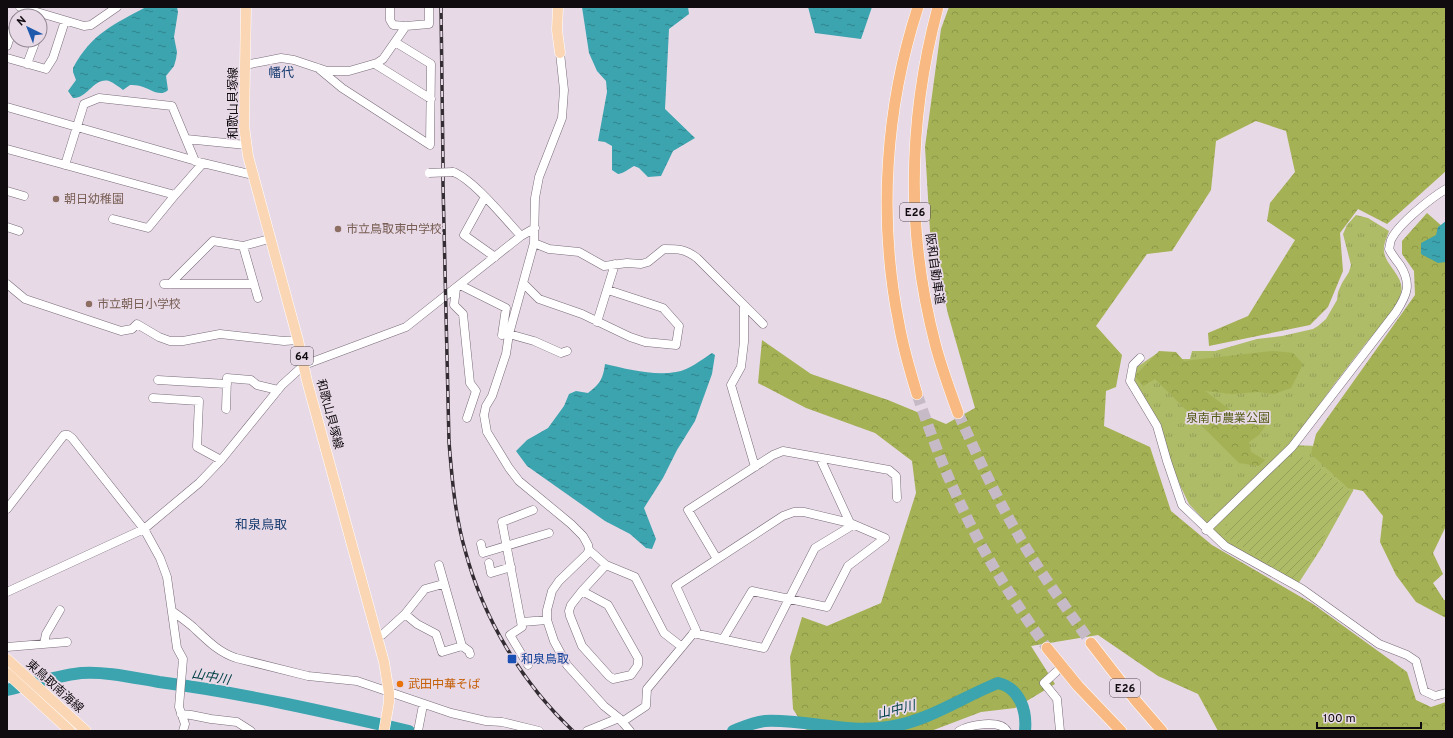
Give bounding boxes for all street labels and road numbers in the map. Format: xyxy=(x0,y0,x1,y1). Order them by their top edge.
street label: 和歌山貝塚線 xyxy=(226,67,242,139)
road number: E26 xyxy=(900,203,930,221)
street label: 阪和自動車道 xyxy=(921,232,947,306)
road number: 64 xyxy=(291,347,313,365)
street label: 和歌山貝塚線 xyxy=(312,377,346,451)
street label: 東鳥取南海線 xyxy=(22,657,86,717)
road number: E26 xyxy=(1110,679,1140,697)

